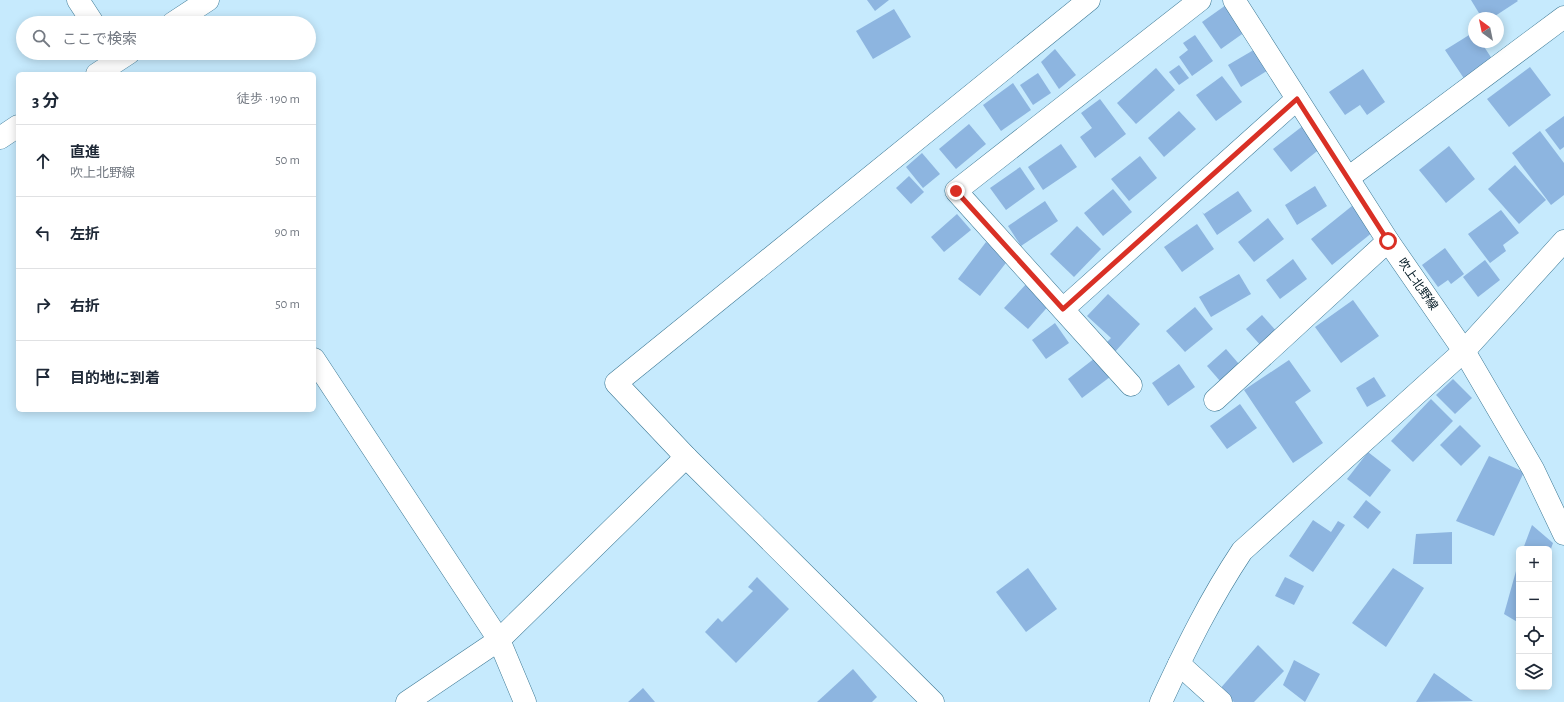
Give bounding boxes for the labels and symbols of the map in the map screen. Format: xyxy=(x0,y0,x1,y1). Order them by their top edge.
north arrow xyxy=(1468,12,1504,48)
route end xyxy=(947,182,965,200)
route start xyxy=(1379,232,1397,250)
street label: 吹上北野線 xyxy=(1396,255,1441,312)

